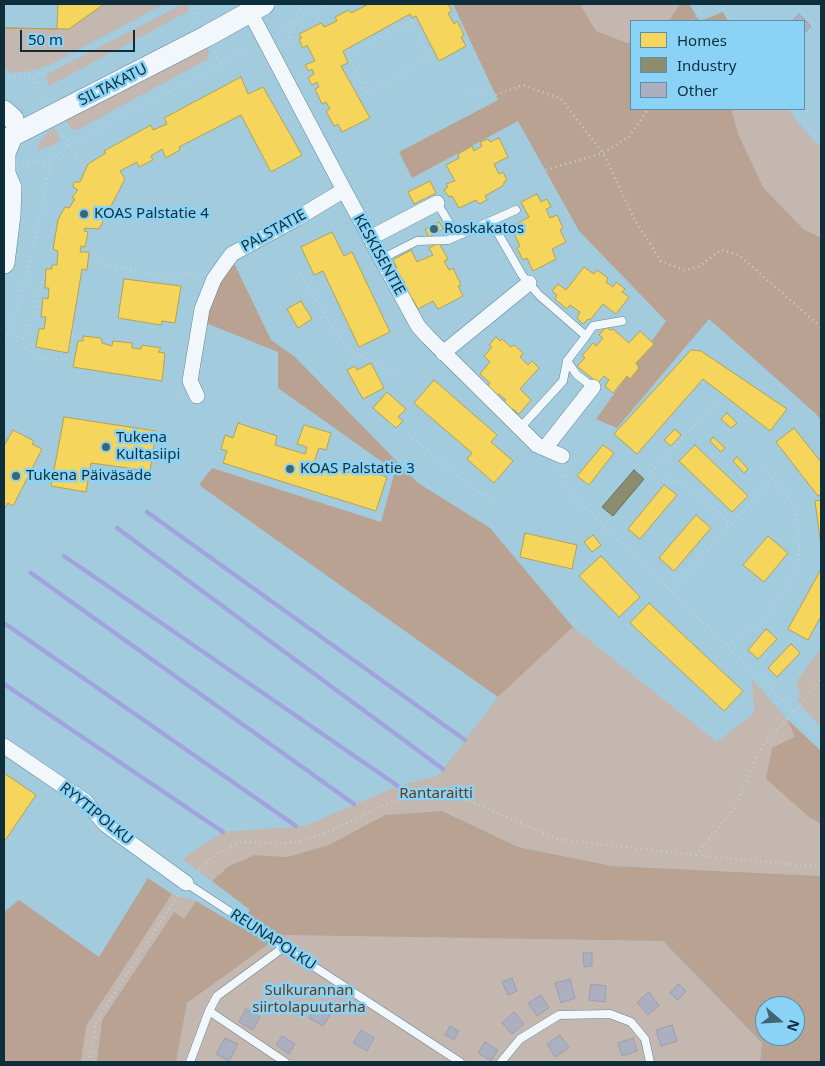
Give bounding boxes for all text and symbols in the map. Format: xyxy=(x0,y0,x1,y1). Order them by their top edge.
scale bar xyxy=(22,20,138,52)
legend xyxy=(630,20,805,110)
text: 50 m xyxy=(28,29,63,49)
text: Homes xyxy=(677,30,727,50)
text: Industry xyxy=(677,55,736,75)
street label: SILTAKATU xyxy=(76,60,150,110)
text: Other xyxy=(677,80,718,100)
place label: KOAS Palstatie 4 xyxy=(94,205,209,223)
street label: PALSTATIE xyxy=(238,206,310,256)
marker: KOAS Palstatie 4 xyxy=(78,208,90,220)
street label: KESKISENTIE xyxy=(349,211,409,299)
place label: Roskakatos xyxy=(444,220,524,238)
marker: Roskakatos xyxy=(428,223,440,235)
place label: Tukena Kultasiipi xyxy=(116,429,180,464)
marker: Tukena Kultasiipi xyxy=(100,441,112,453)
place label: KOAS Palstatie 3 xyxy=(300,460,415,478)
marker: KOAS Palstatie 3 xyxy=(284,463,296,475)
place label: Tukena Päiväsäde xyxy=(26,467,152,485)
marker: Tukena Päiväsäde xyxy=(10,470,22,482)
street label: RYYTIPOLKU xyxy=(56,779,136,849)
park label: Rantaraitti xyxy=(399,785,473,803)
street label: REUNAPOLKU xyxy=(227,906,319,974)
park label: Sulkurannan siirtolapuutarha xyxy=(252,982,366,1017)
north arrow xyxy=(755,996,805,1046)
text: N xyxy=(783,1017,805,1034)

